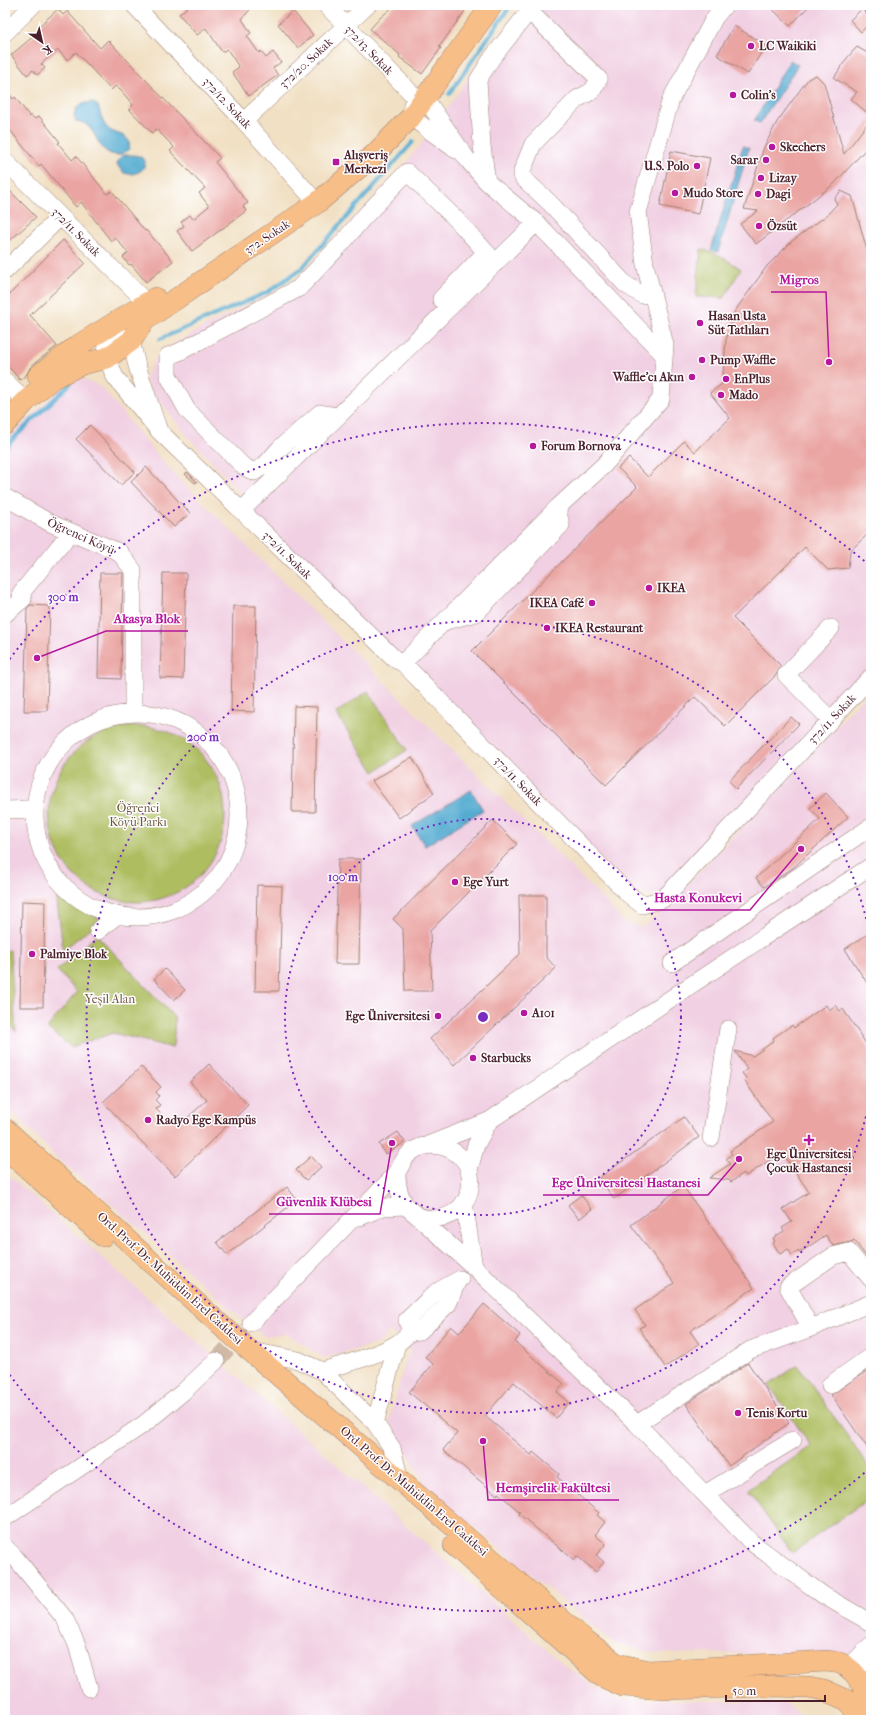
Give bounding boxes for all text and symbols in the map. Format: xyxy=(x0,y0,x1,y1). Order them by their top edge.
north arrow xyxy=(22,22,62,62)
street label: 372/13. Sokak xyxy=(342,22,397,78)
street label: 372/20. Sokak xyxy=(277,34,336,91)
place label: LC Waikiki xyxy=(759,39,817,53)
marker: LC Waikiki xyxy=(746,41,756,51)
text: K xyxy=(40,42,54,58)
street label: 372/12. Sokak xyxy=(200,74,255,132)
place label: Colin's xyxy=(741,88,776,102)
marker: Colin's xyxy=(728,90,738,100)
place label: Skechers xyxy=(780,140,826,154)
marker: Skechers xyxy=(767,142,777,152)
place label: Alışveriş Merkezi xyxy=(343,148,388,176)
place label: Sarar xyxy=(730,153,759,167)
marker: Sarar xyxy=(761,155,771,165)
marker: Alışveriş Merkezi xyxy=(331,157,341,167)
place label: U.S. Polo xyxy=(643,159,689,173)
marker: U.S. Polo xyxy=(692,161,702,171)
place label: Lizay xyxy=(769,171,797,186)
marker: Lizay xyxy=(756,173,766,183)
place label: Mudo Store xyxy=(682,186,743,200)
place label: Dagi xyxy=(766,187,791,202)
marker: Mudo Store xyxy=(670,188,680,198)
marker: Dagi xyxy=(753,189,763,199)
street label: 372/11. Sokak xyxy=(49,205,104,260)
street label: 372. Sokak xyxy=(242,216,293,257)
place label: Özsüt xyxy=(767,218,798,233)
marker: Özsüt xyxy=(754,221,764,231)
callout: Migros xyxy=(771,267,826,292)
text: Migros xyxy=(778,272,819,288)
place label: Hasan Usta Süt Tatlıları xyxy=(708,309,770,337)
marker: Hasan Usta Süt Tatlıları xyxy=(695,318,705,328)
place label: Pump Waffle xyxy=(710,353,776,368)
marker: Pump Waffle xyxy=(697,355,707,365)
place label: Waffle'cı Akın xyxy=(612,370,685,384)
marker: Waffle'cı Akın xyxy=(687,372,697,382)
place label: EnPlus xyxy=(734,372,771,386)
marker: EnPlus xyxy=(721,374,731,384)
place label: Mado xyxy=(728,388,758,402)
marker: Mado xyxy=(716,390,726,400)
place label: Forum Bornova xyxy=(540,439,621,453)
marker: Forum Bornova xyxy=(528,441,538,451)
street label: Öğrenci Köyü xyxy=(45,514,118,557)
street label: 372/11. Sokak xyxy=(259,528,315,583)
place label: IKEA xyxy=(657,581,687,595)
marker: IKEA xyxy=(644,583,654,593)
text: 300 m xyxy=(48,590,79,605)
place label: IKEA Café xyxy=(530,596,584,610)
marker: IKEA Café xyxy=(587,598,597,608)
callout: Akasya Blok xyxy=(106,606,188,631)
text: Akasya Blok xyxy=(113,611,182,627)
place label: IKEA Restaurant xyxy=(555,621,644,635)
marker: IKEA Restaurant xyxy=(542,623,552,633)
street label: 372/11. Sokak xyxy=(805,690,859,747)
text: 200 m xyxy=(187,730,220,744)
street label: 372/11. Sokak xyxy=(491,753,546,809)
park label: Öğrenci Köyü Parkı xyxy=(109,800,167,829)
text: 100 m xyxy=(328,870,359,884)
place label: Ege Yurt xyxy=(463,875,510,890)
marker: Ege Yurt xyxy=(450,877,460,887)
callout: Hasta Konukevi xyxy=(646,885,750,910)
text: Hasta Konukevi xyxy=(654,890,742,905)
place label: Palmiye Blok xyxy=(40,947,108,962)
marker: Palmiye Blok xyxy=(27,949,37,959)
park label: Yeşil Alan xyxy=(84,992,135,1007)
place label: A101 xyxy=(531,1006,555,1020)
place label: Ege Üniversitesi xyxy=(345,1008,430,1024)
marker: A101 xyxy=(519,1008,529,1018)
centre of rings xyxy=(476,1010,490,1024)
marker: Ege Üniversitesi xyxy=(433,1011,443,1021)
place label: Starbucks xyxy=(481,1051,531,1065)
marker: Starbucks xyxy=(468,1053,478,1063)
place label: Radyo Ege Kampüs xyxy=(156,1113,256,1128)
marker: Radyo Ege Kampüs xyxy=(143,1115,153,1125)
marker: Ege Üniversitesi Çocuk Hastanesi xyxy=(803,1134,815,1146)
place label: Ege Üniversitesi Çocuk Hastanesi xyxy=(766,1146,852,1176)
callout: Ege Üniversitesi Hastanesi xyxy=(543,1170,708,1195)
text: Ege Üniversitesi Hastanesi xyxy=(552,1175,701,1191)
callout: Güvenlik Klübesi xyxy=(269,1189,380,1214)
text: Güvenlik Klübesi xyxy=(276,1194,372,1209)
street label: Ord. Prof. Dr. Muhiddin Erel Caddesi xyxy=(94,1209,246,1347)
place label: Tenis Kortu xyxy=(745,1406,808,1420)
marker: Tenis Kortu xyxy=(733,1408,743,1418)
street label: Ord. Prof. Dr. Muhiddin Erel Caddesi xyxy=(337,1423,491,1559)
callout: Hemşirelik Fakültesi xyxy=(488,1475,619,1500)
text: Hemşirelik Fakültesi xyxy=(496,1480,611,1496)
scale bar xyxy=(726,1677,825,1703)
text: 50 m xyxy=(732,1684,756,1698)

